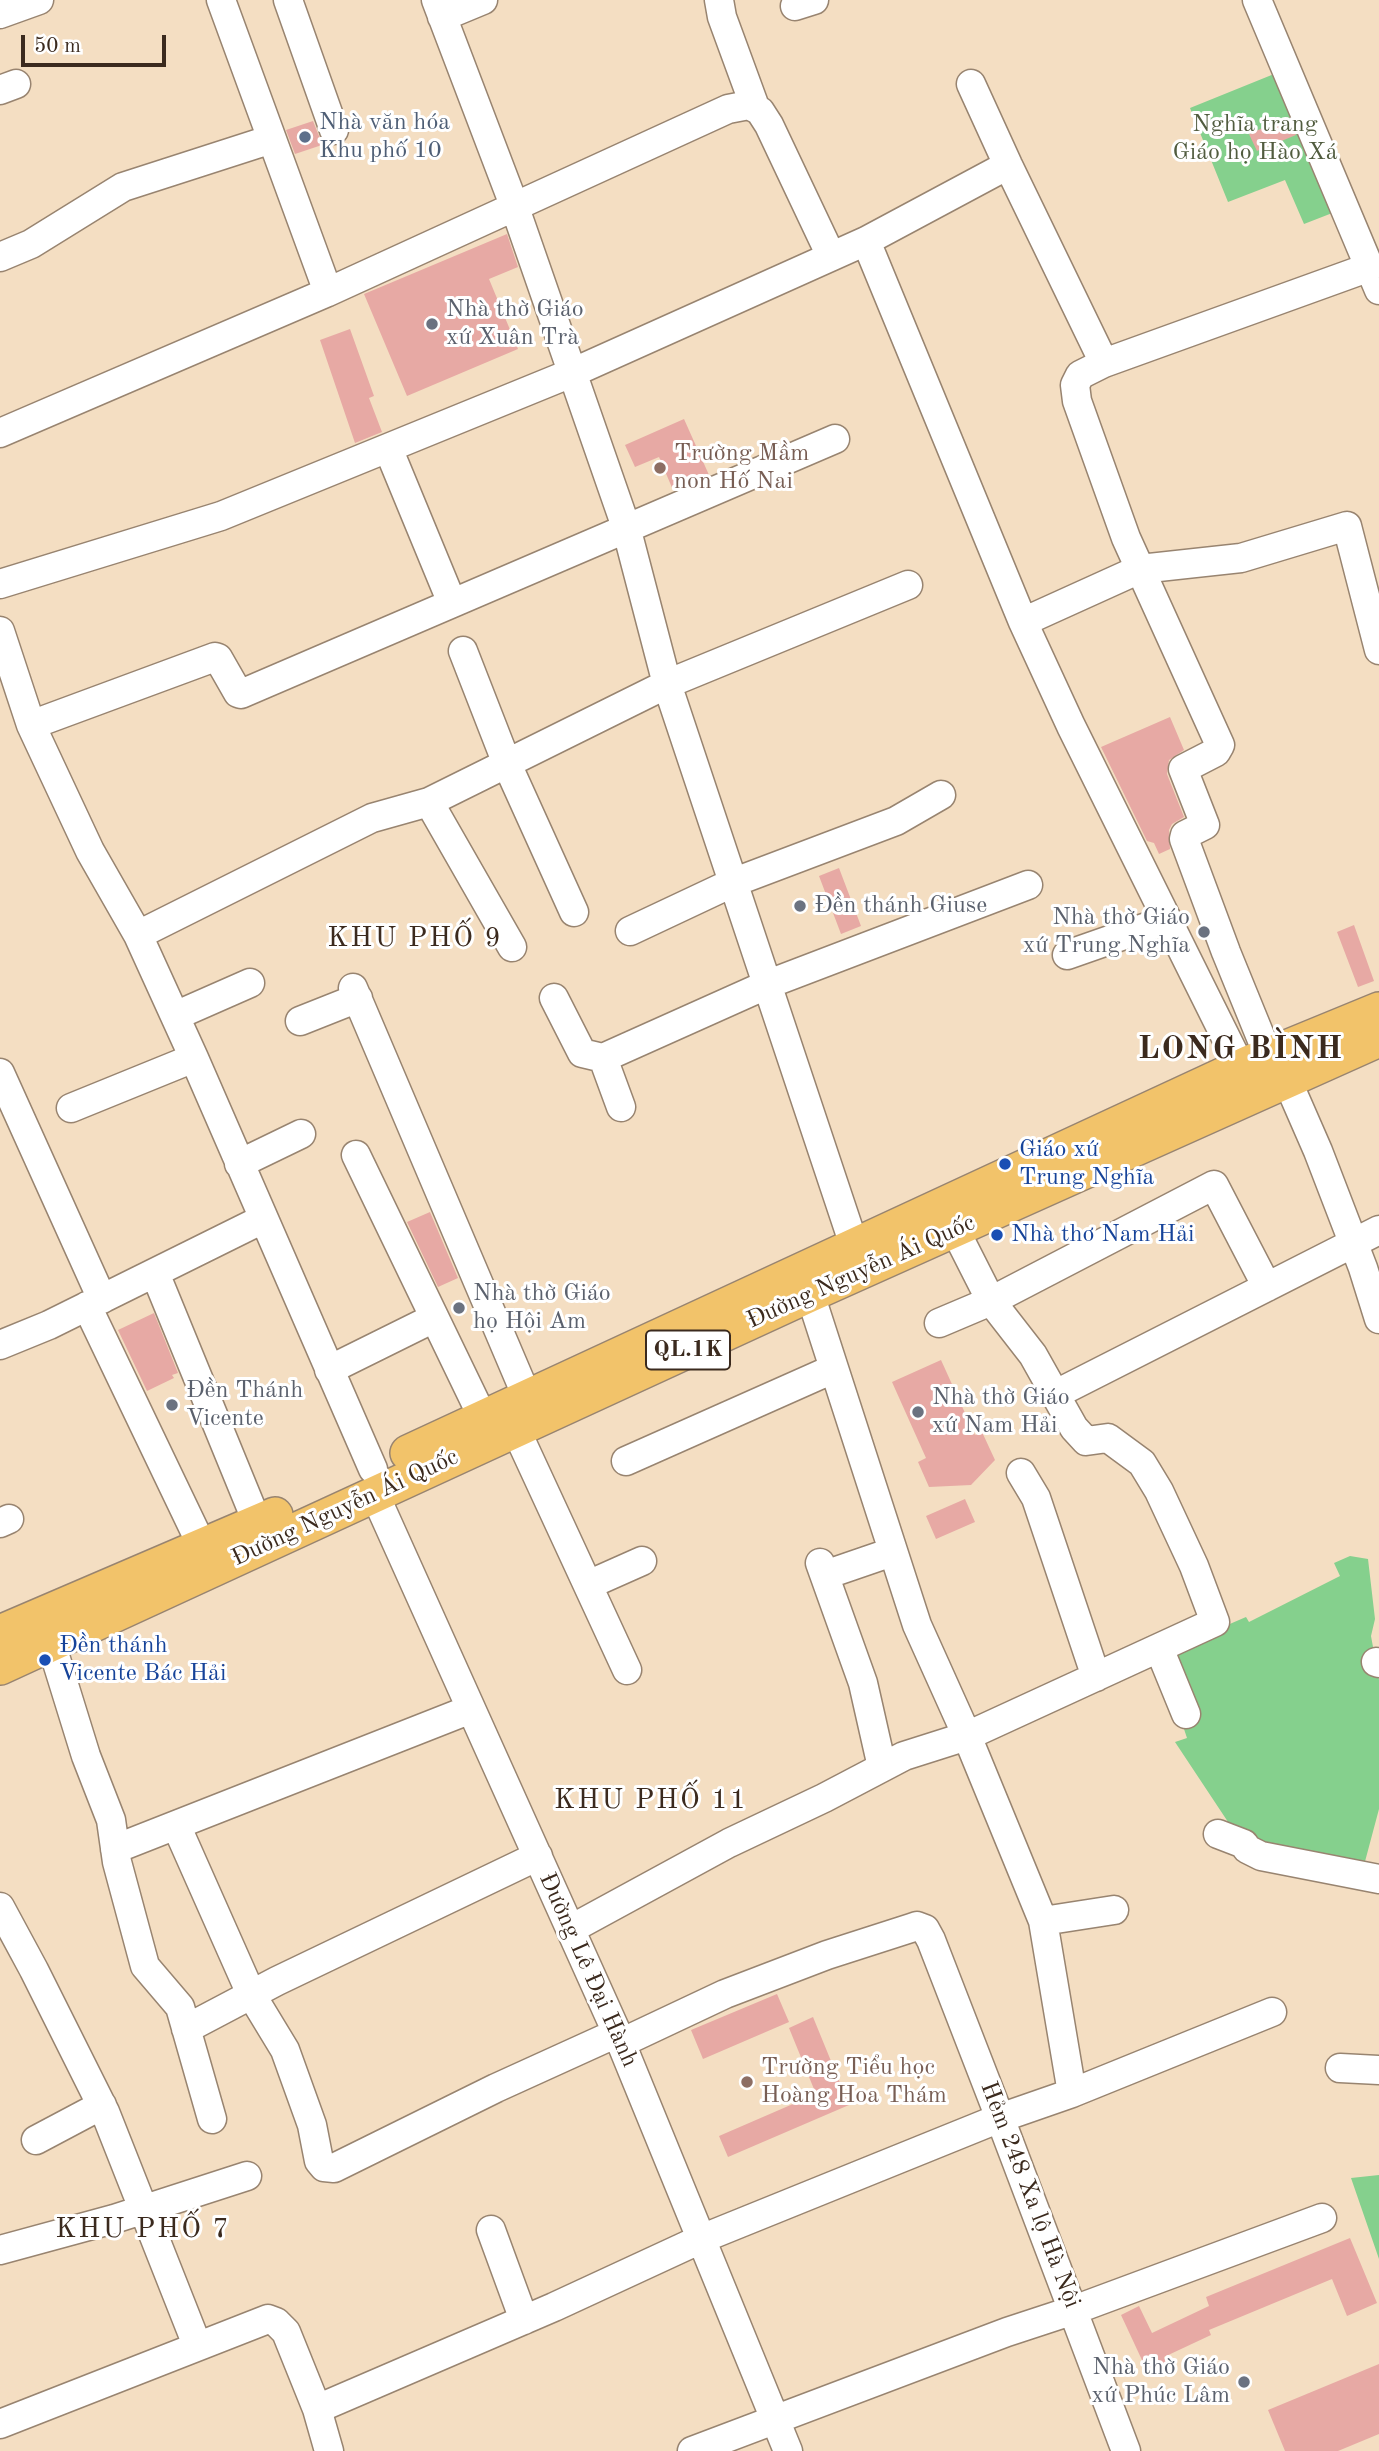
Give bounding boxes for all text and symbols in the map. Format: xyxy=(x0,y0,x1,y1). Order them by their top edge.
scale bar xyxy=(24,21,170,65)
text: 50 m xyxy=(34,36,81,57)
place label: Nhà văn hóa Khu phố 10 xyxy=(319,109,450,165)
park label: Nghĩa trang Giáo họ Hào Xá xyxy=(1172,111,1338,167)
marker: Nhà văn hóa Khu phố 10 xyxy=(297,129,313,145)
place label: Nhà thờ Giáo xứ Xuân Trà xyxy=(446,296,584,352)
marker: Nhà thờ Giáo xứ Xuân Trà xyxy=(424,316,440,332)
place label: Trường Mầm non Hố Nai xyxy=(674,440,809,496)
marker: Trường Mầm non Hố Nai xyxy=(652,460,668,476)
place label: Đền thánh Giuse xyxy=(814,892,987,920)
marker: Đền thánh Giuse xyxy=(792,898,808,914)
place label: Nhà thờ Giáo xứ Trung Nghĩa xyxy=(1023,904,1190,960)
district label: KHU PHỐ 9 xyxy=(328,922,502,956)
marker: Nhà thờ Giáo xứ Trung Nghĩa xyxy=(1196,924,1212,940)
district label: LONG BÌNH xyxy=(1139,1031,1343,1069)
place label: Giáo xứ Trung Nghĩa xyxy=(1019,1136,1154,1192)
marker: Giáo xứ Trung Nghĩa xyxy=(997,1156,1013,1172)
street label: Đường Nguyễn Ái Quốc xyxy=(742,1209,980,1335)
place label: Nhà thơ Nam Hải xyxy=(1011,1221,1195,1249)
marker: Nhà thơ Nam Hải xyxy=(989,1227,1005,1243)
place label: Nhà thờ Giáo họ Hội Am xyxy=(473,1280,611,1336)
marker: Nhà thờ Giáo họ Hội Am xyxy=(451,1300,467,1316)
road number: QL.1K xyxy=(646,1330,730,1370)
place label: Đền Thánh Vicente xyxy=(186,1377,303,1433)
place label: Nhà thờ Giáo xứ Nam Hải xyxy=(932,1384,1070,1440)
marker: Đền Thánh Vicente xyxy=(164,1397,180,1413)
marker: Nhà thờ Giáo xứ Nam Hải xyxy=(910,1404,926,1420)
street label: Đường Nguyễn Ái Quốc xyxy=(227,1443,463,1573)
place label: Đền thánh Vicente Bác Hải xyxy=(59,1632,226,1688)
marker: Đền thánh Vicente Bác Hải xyxy=(37,1652,53,1668)
district label: KHU PHỐ 11 xyxy=(555,1784,747,1818)
street label: Đường Lê Đại Hành xyxy=(532,1868,644,2072)
place label: Trường Tiểu học Hoàng Hoa Thám xyxy=(761,2054,947,2110)
marker: Trường Tiểu học Hoàng Hoa Thám xyxy=(739,2074,755,2090)
street label: Hẻm 248 Xa lộ Hà Nội xyxy=(974,2078,1086,2312)
district label: KHU PHỐ 7 xyxy=(56,2213,230,2247)
place label: Nhà thờ Giáo xứ Phúc Lâm xyxy=(1092,2354,1230,2410)
marker: Nhà thờ Giáo xứ Phúc Lâm xyxy=(1236,2374,1252,2390)

